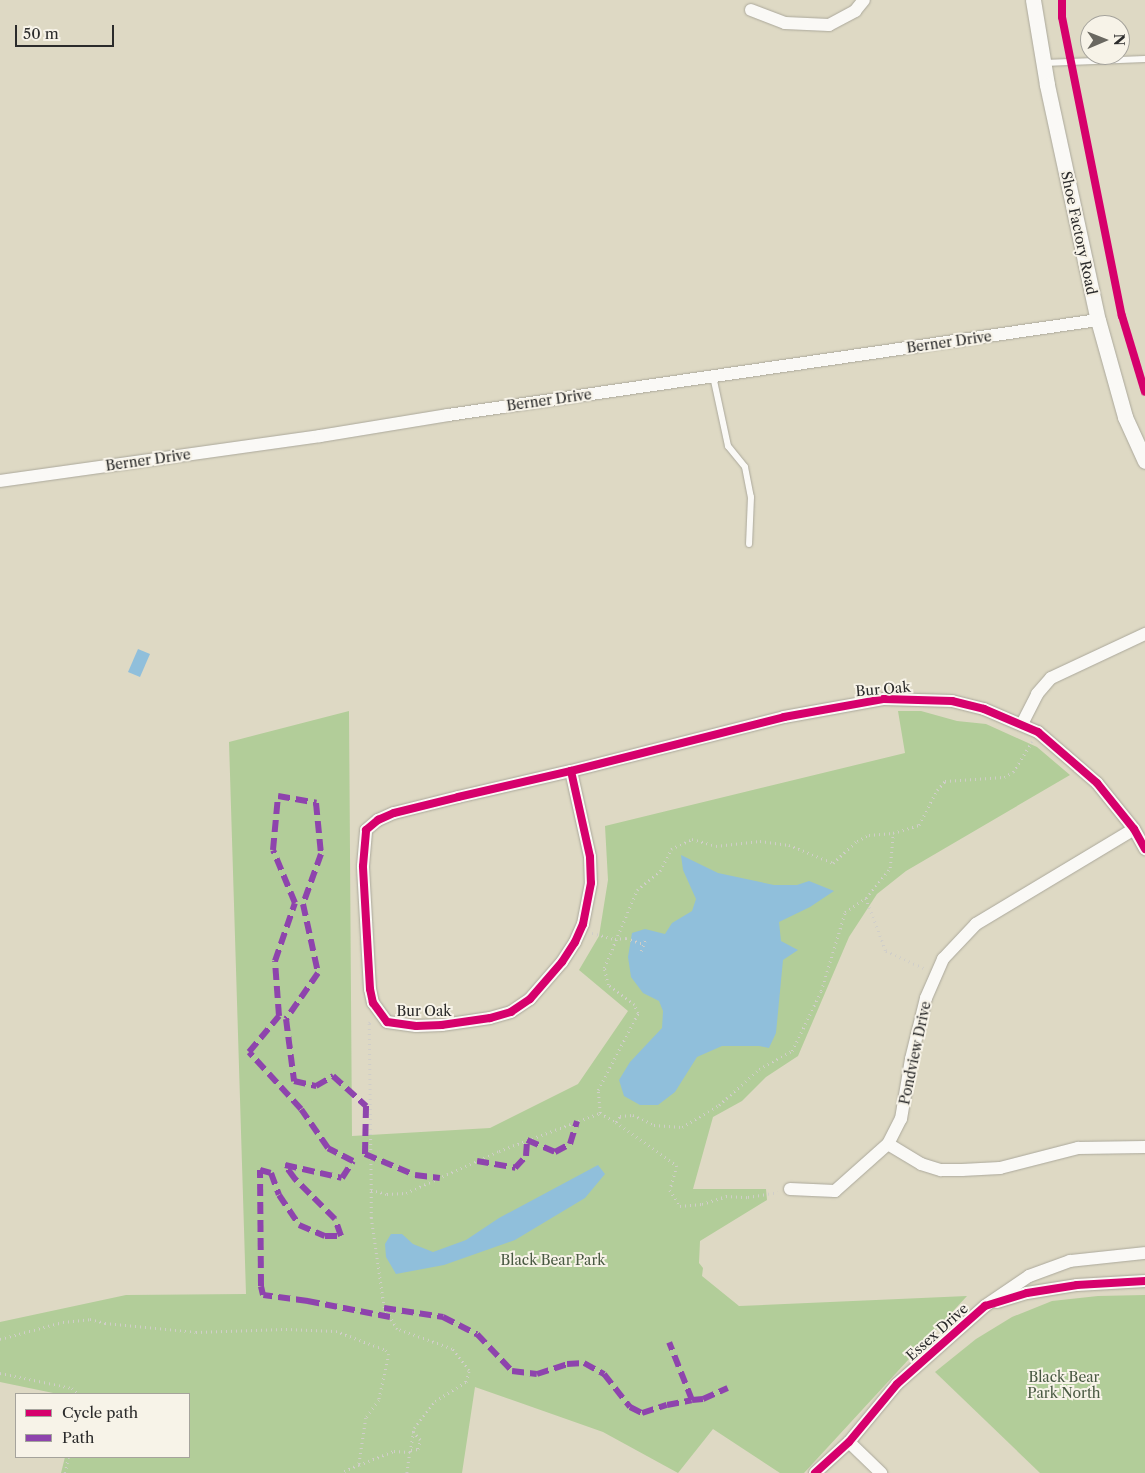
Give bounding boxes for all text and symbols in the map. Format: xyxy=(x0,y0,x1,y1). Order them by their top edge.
scale bar xyxy=(18,15,116,47)
north arrow xyxy=(1080,15,1130,65)
text: 50 m xyxy=(23,24,59,43)
text: N xyxy=(1110,34,1128,46)
street label: Shoe Factory Road xyxy=(1058,170,1100,296)
street label: Berner Drive xyxy=(905,328,993,356)
street label: Berner Drive xyxy=(505,386,593,414)
street label: Berner Drive xyxy=(104,446,192,474)
street label: Bur Oak xyxy=(855,678,911,700)
street label: Pondview Drive xyxy=(896,1000,934,1106)
street label: Bur Oak xyxy=(396,1003,452,1019)
park label: Black Bear Park xyxy=(500,1252,606,1268)
street label: Essex Drive xyxy=(903,1300,971,1364)
park label: Black Bear Park North xyxy=(1027,1369,1101,1401)
legend xyxy=(15,1393,190,1458)
text: Cycle path xyxy=(62,1403,138,1422)
text: Path xyxy=(62,1428,94,1447)

